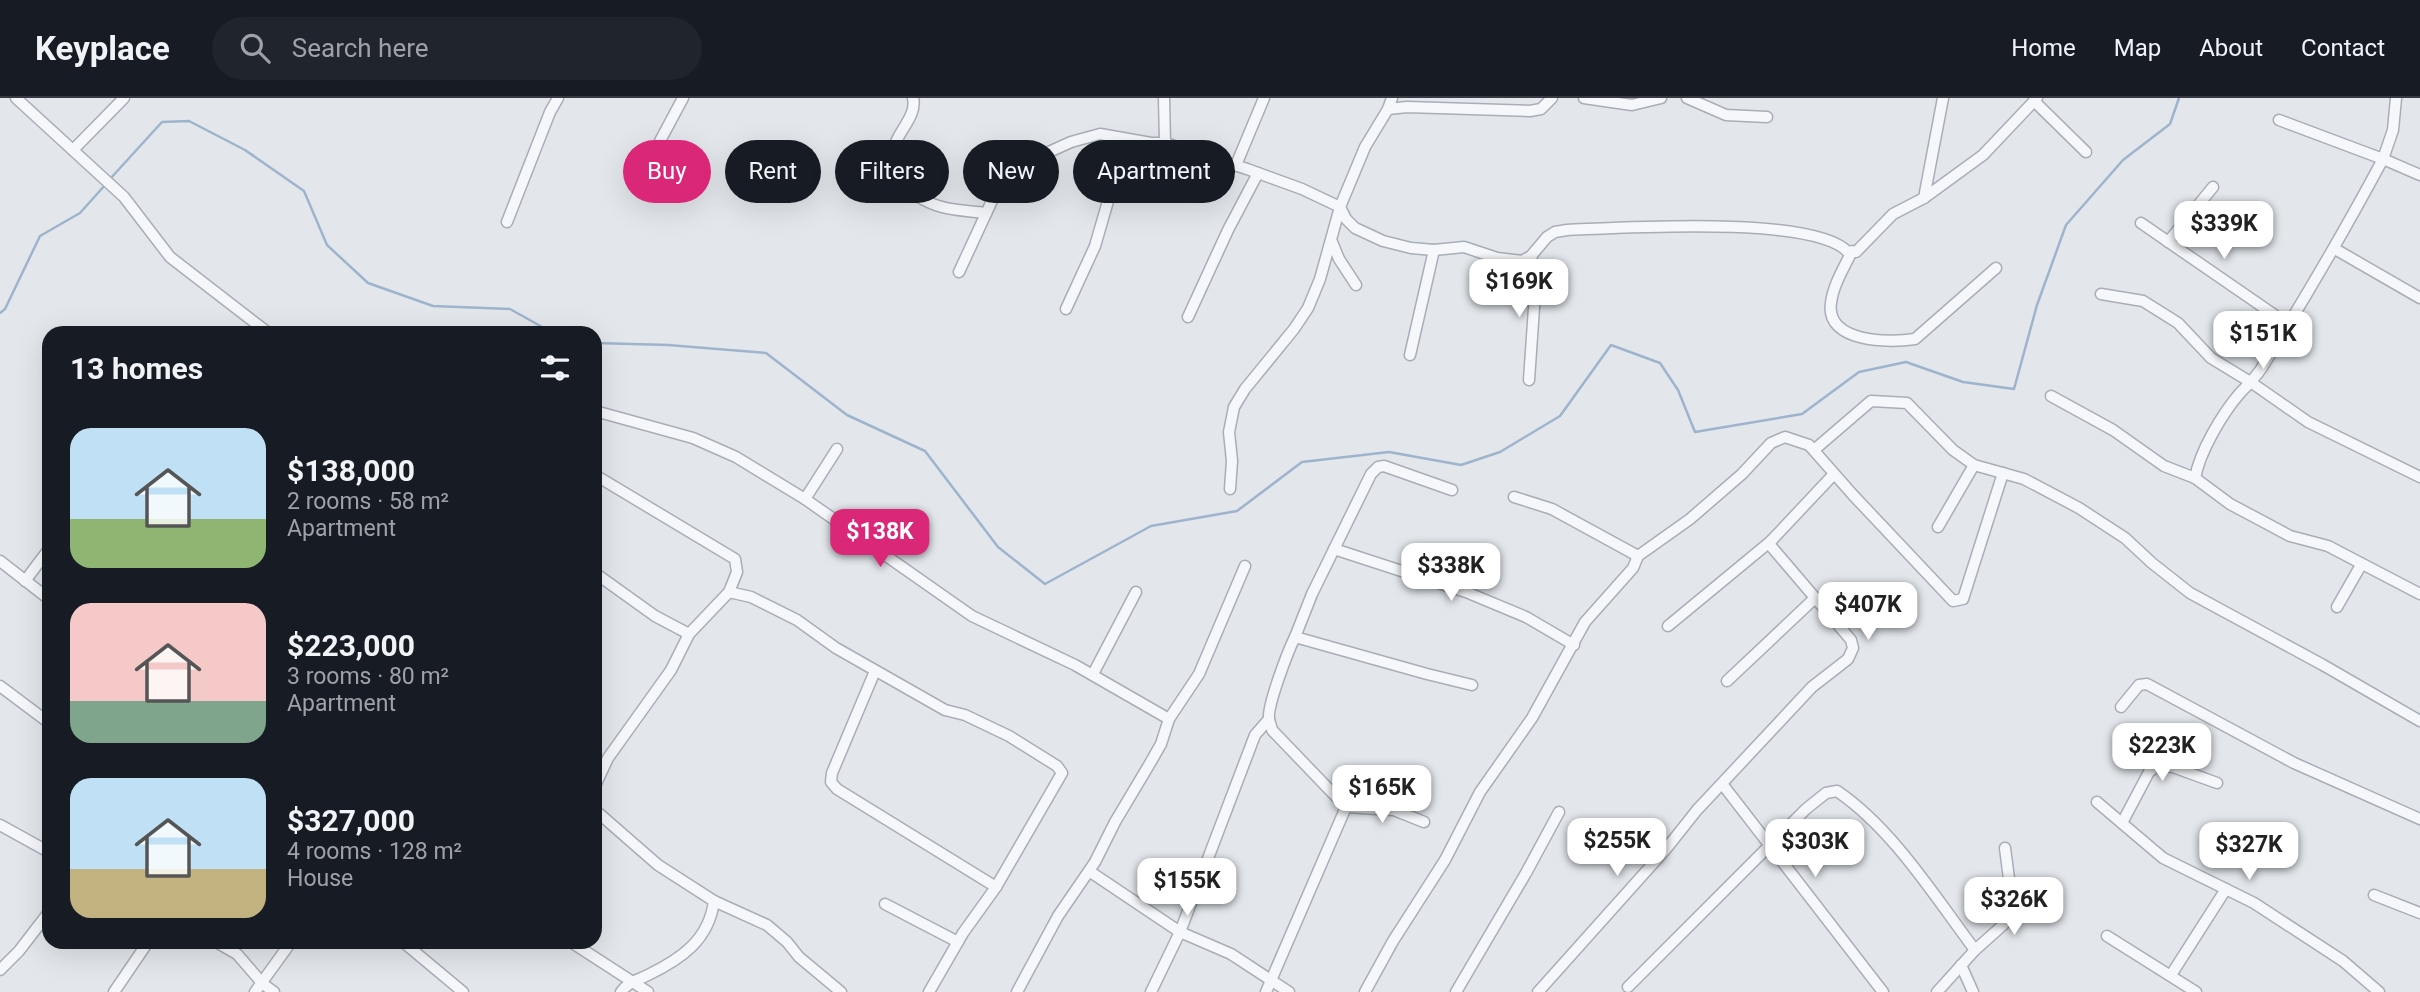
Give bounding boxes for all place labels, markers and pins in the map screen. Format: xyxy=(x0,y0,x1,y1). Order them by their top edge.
pin: $339K xyxy=(2175,202,2273,261)
pin: $169K xyxy=(1470,260,1568,319)
pin: $151K xyxy=(2214,312,2312,371)
pin: $138K xyxy=(831,510,929,569)
pin: $338K xyxy=(1402,544,1500,603)
pin: $407K xyxy=(1819,582,1917,642)
pin: $223K xyxy=(2113,724,2211,783)
pin: $165K xyxy=(1333,766,1431,825)
pin: $255K xyxy=(1568,818,1666,878)
pin: $303K xyxy=(1766,820,1864,879)
pin: $327K xyxy=(2200,822,2298,882)
pin: $155K xyxy=(1138,858,1236,918)
pin: $326K xyxy=(1965,878,2063,937)

